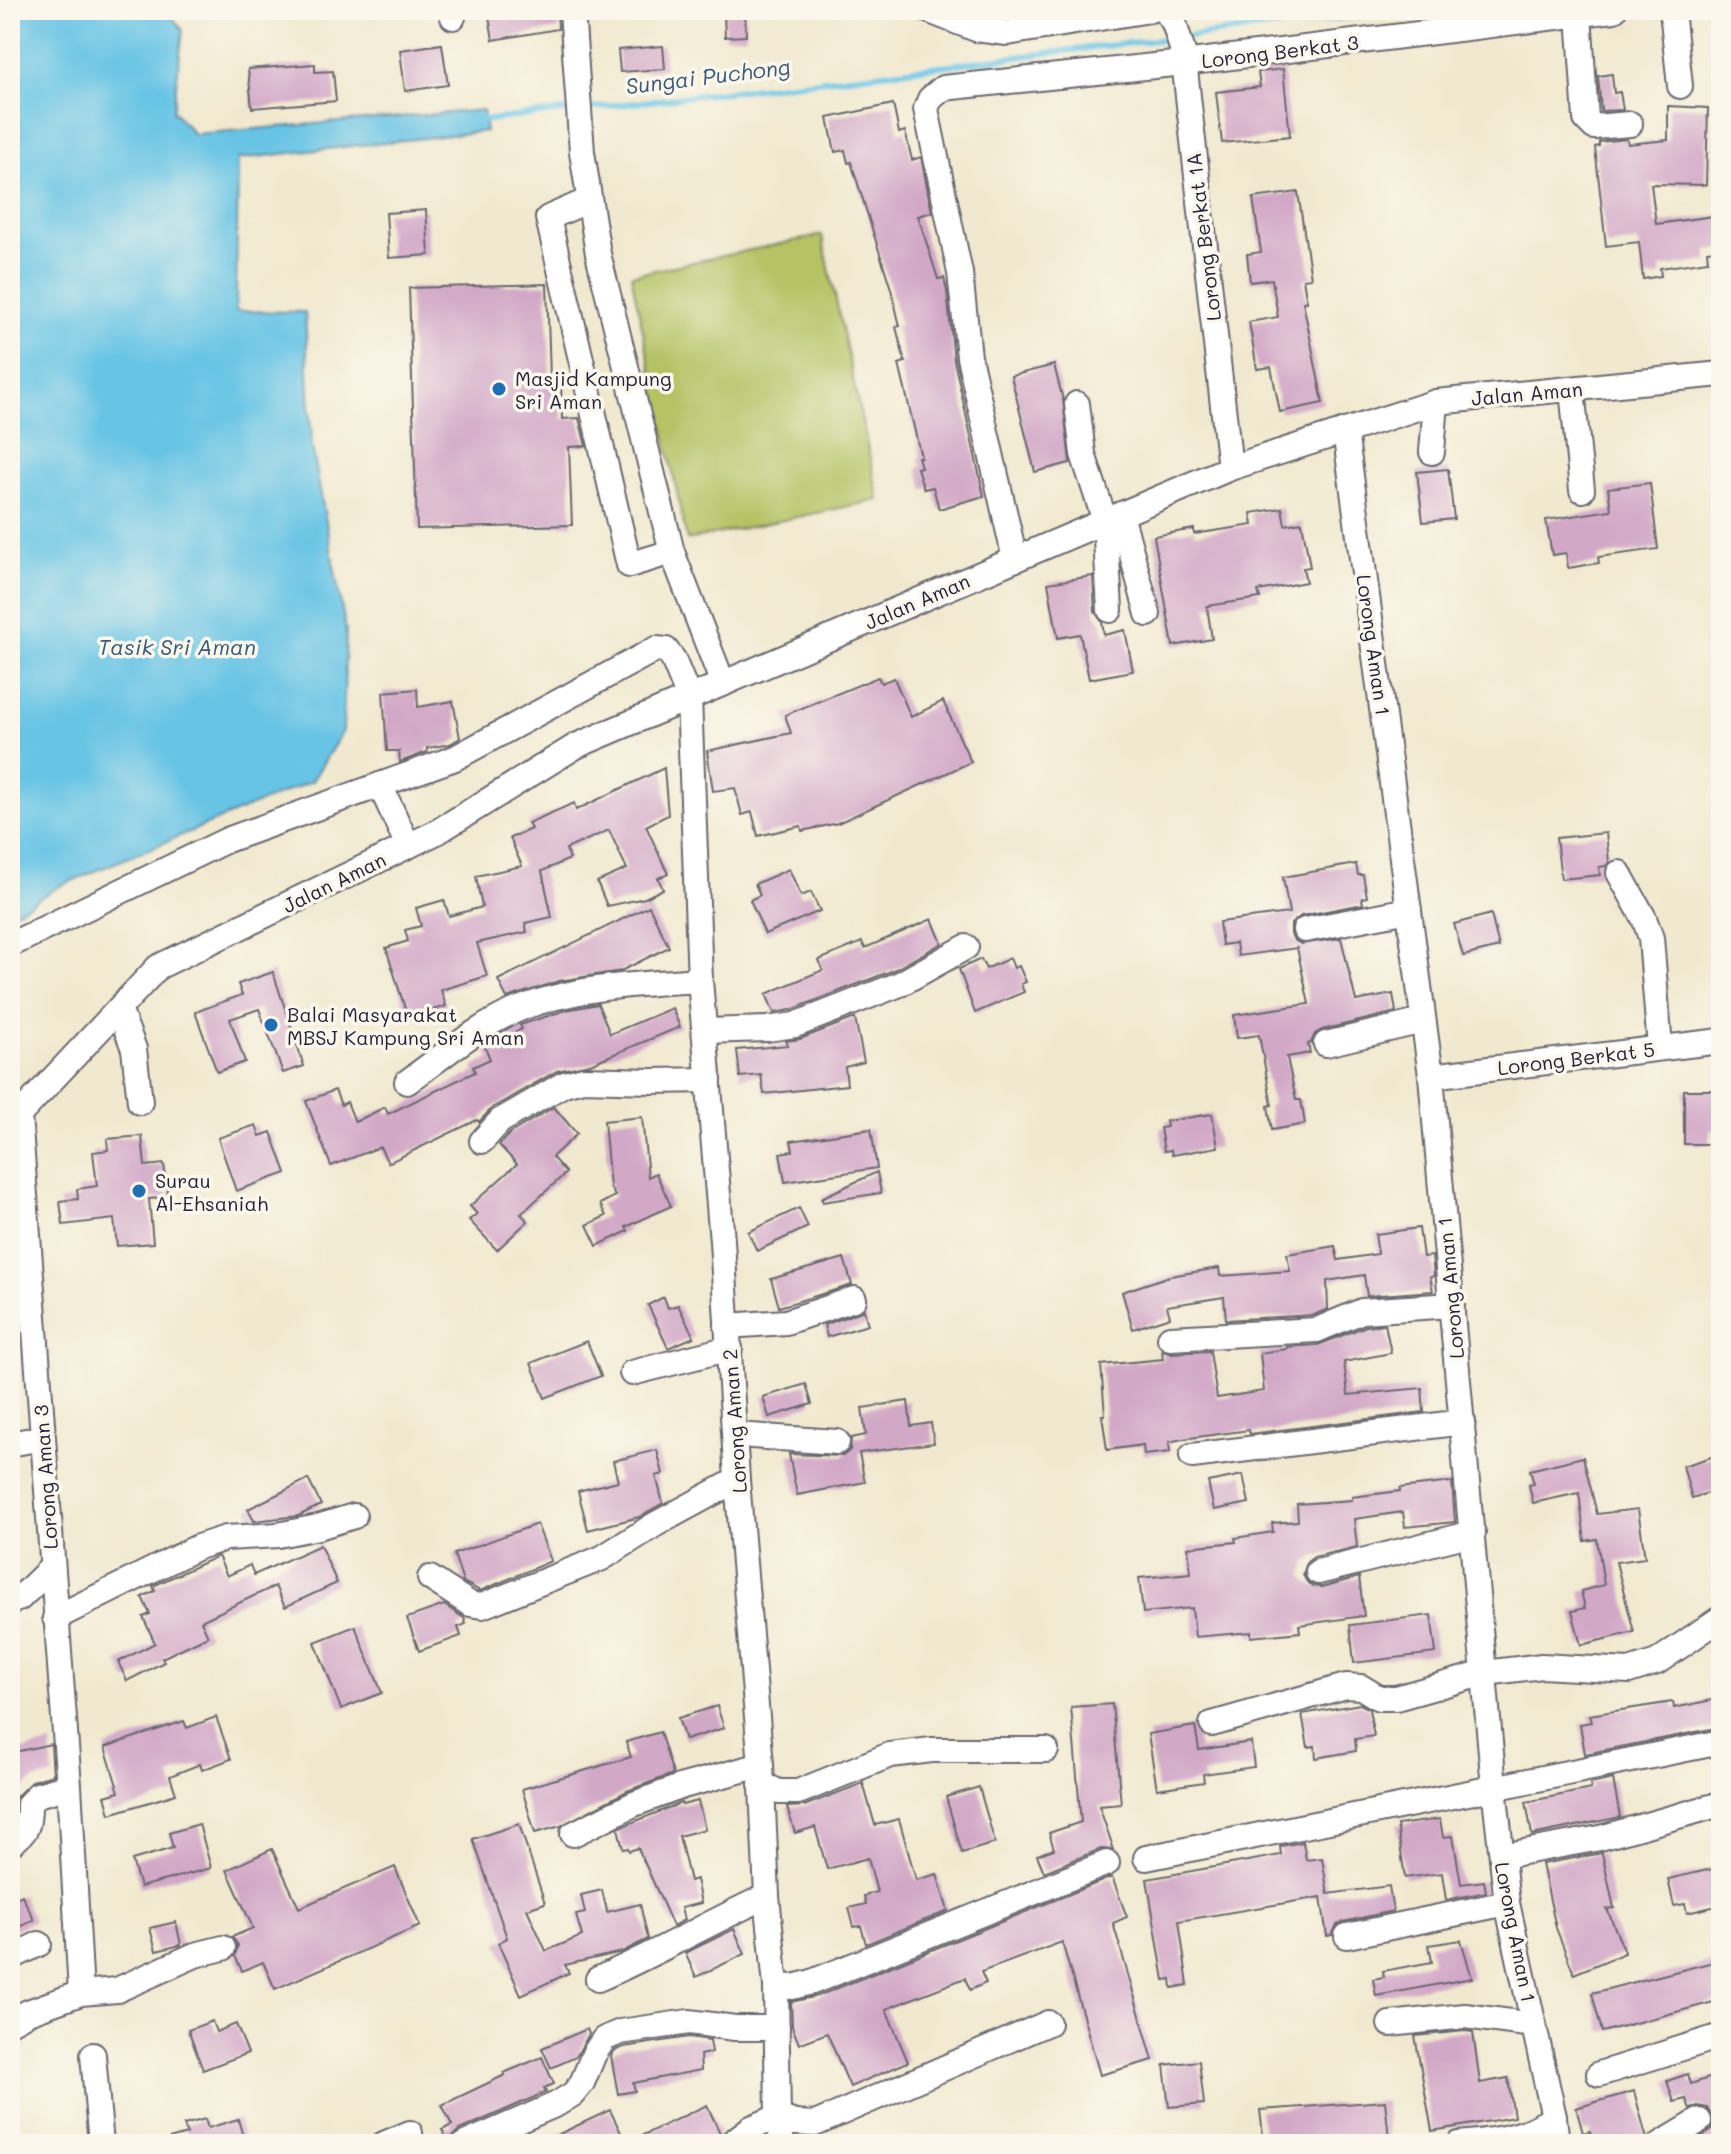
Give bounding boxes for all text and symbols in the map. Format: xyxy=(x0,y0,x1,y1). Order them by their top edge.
street label: Lorong Berkat 3 xyxy=(1200,28,1360,74)
water label: Sungai Puchong xyxy=(624,51,792,100)
street label: Lorong Berkat 1A xyxy=(1180,151,1226,323)
place label: Masjid Kampung Sri Aman xyxy=(515,365,672,414)
street label: Jalan Aman xyxy=(1470,375,1584,411)
marker: Masjid Kampung Sri Aman xyxy=(490,380,508,398)
street label: Jalan Aman xyxy=(860,567,974,635)
street label: Lorong Aman 1 xyxy=(1351,573,1397,717)
water label: Tasik Sri Aman xyxy=(98,632,256,661)
street label: Jalan Aman xyxy=(278,846,390,918)
place label: Balai Masyarakat MBSJ Kampung Sri Aman xyxy=(287,1001,524,1050)
marker: Balai Masyarakat MBSJ Kampung Sri Aman xyxy=(262,1016,280,1034)
street label: Lorong Berkat 5 xyxy=(1496,1035,1656,1081)
place label: Surau Al-Ehsaniah xyxy=(155,1167,268,1216)
marker: Surau Al-Ehsaniah xyxy=(130,1182,148,1200)
street label: Lorong Aman 1 xyxy=(1431,1216,1469,1360)
street label: Lorong Aman 2 xyxy=(716,1348,752,1494)
street label: Lorong Aman 3 xyxy=(27,1404,63,1550)
street label: Lorong Aman 1 xyxy=(1490,1860,1542,2004)

